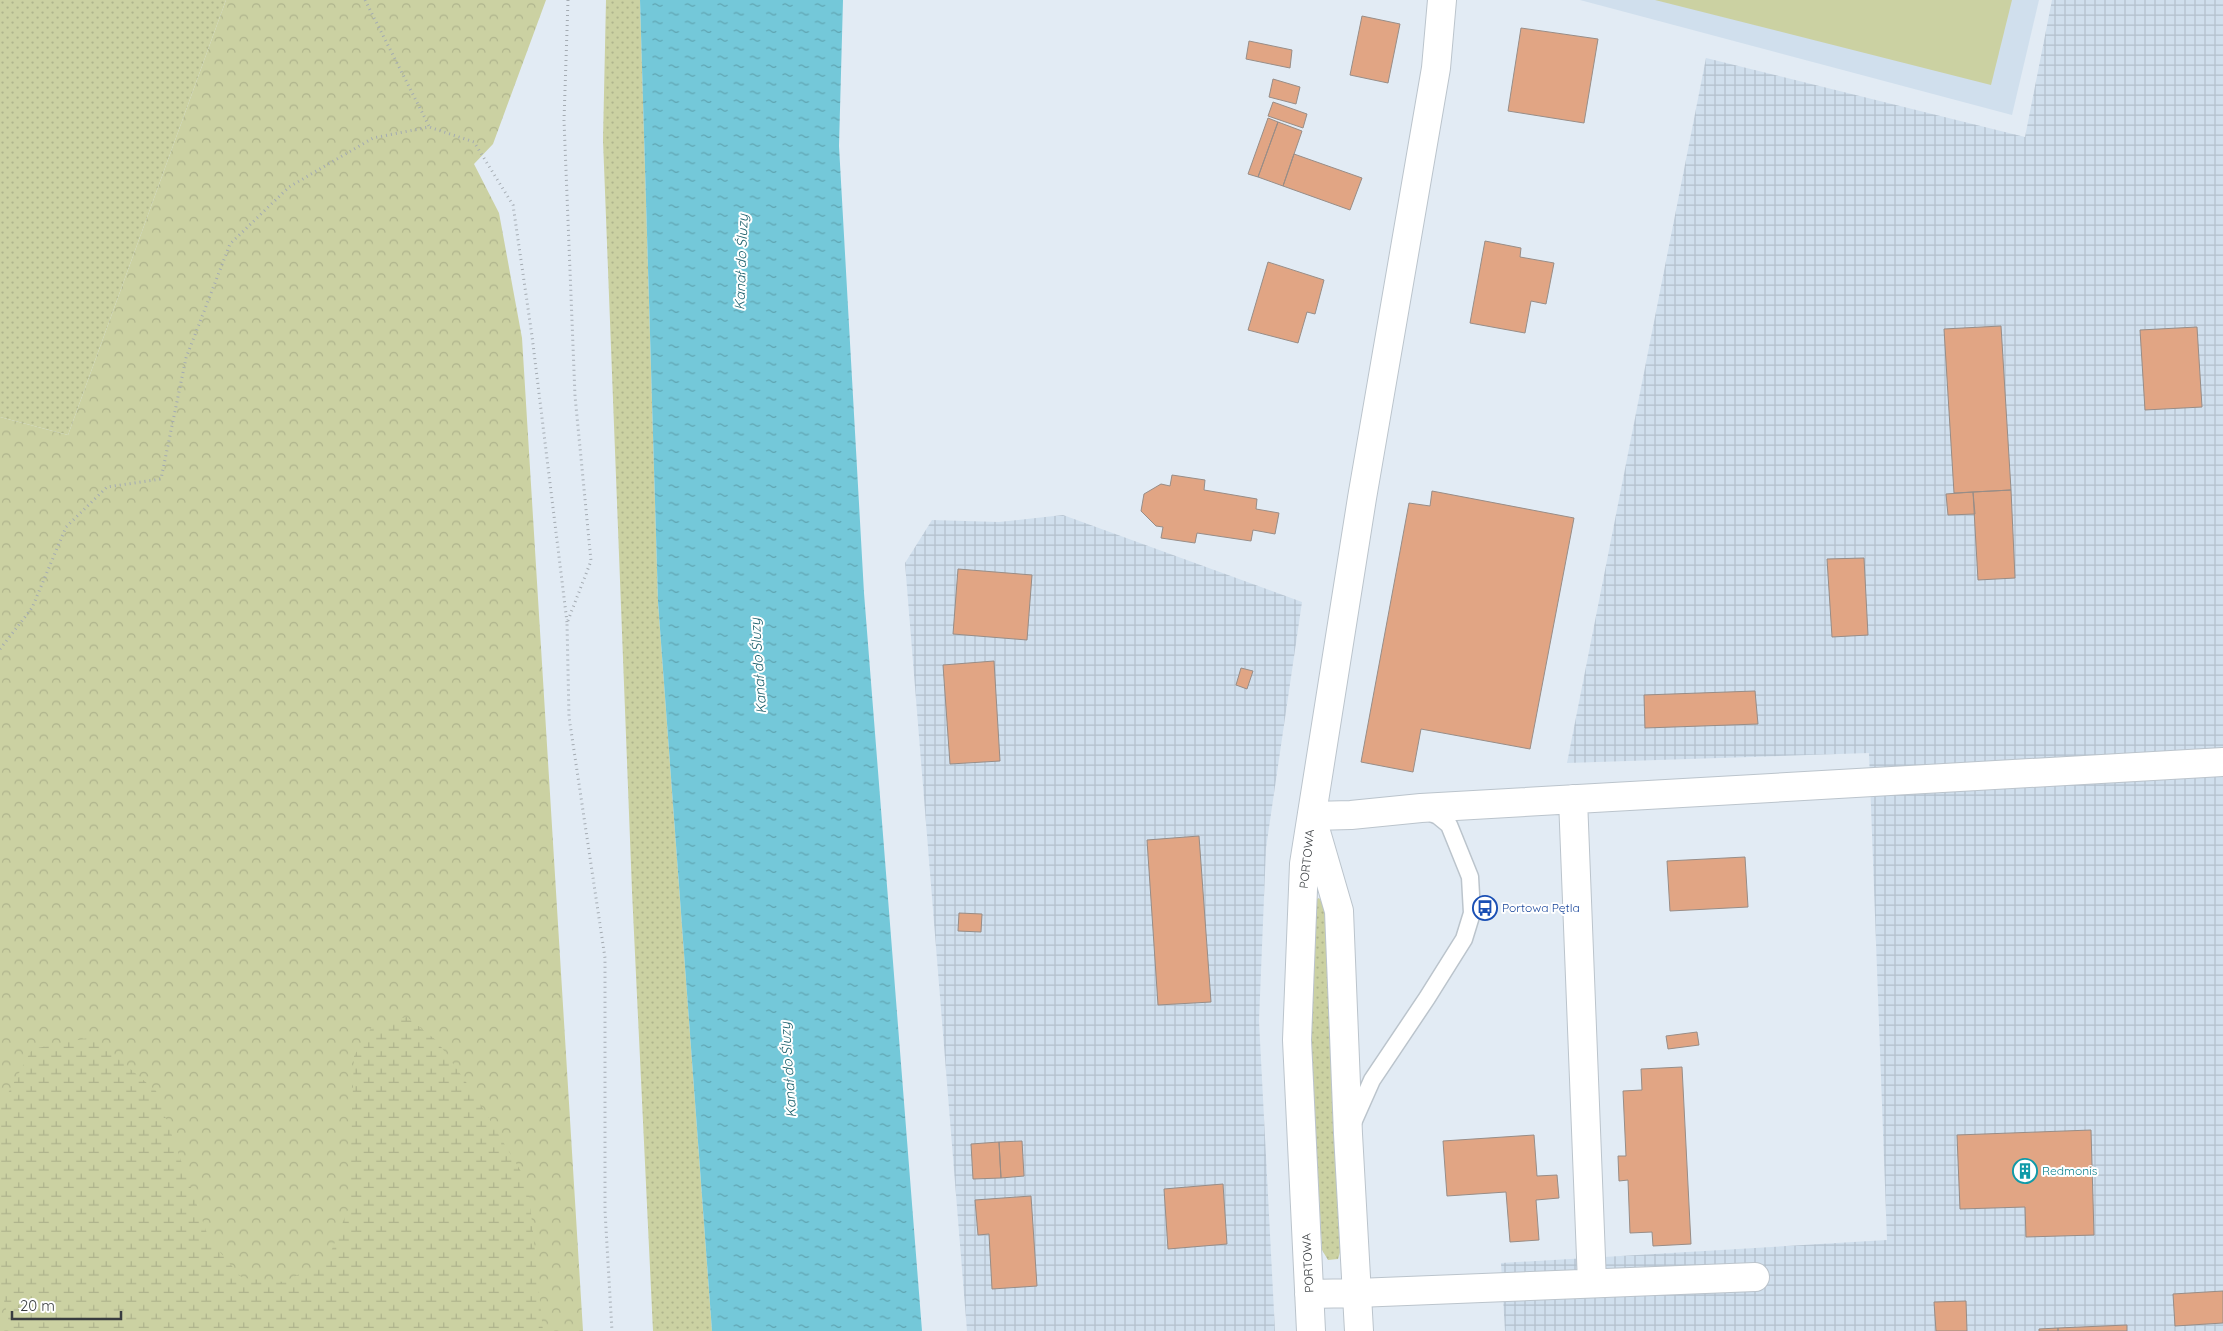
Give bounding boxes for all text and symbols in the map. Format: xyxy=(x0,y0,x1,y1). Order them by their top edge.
water label: Kanał do Śluzy xyxy=(730,213,752,310)
water label: Kanał do Śluzy xyxy=(746,616,770,715)
street label: PORTOWA xyxy=(1296,828,1317,889)
bus stop icon: Portowa Pętla xyxy=(1472,895,1498,921)
place label: Portowa Pętla xyxy=(1502,900,1580,915)
water label: Kanał do Śluzy xyxy=(776,1020,800,1119)
building icon: Redmonis xyxy=(2012,1158,2038,1184)
place label: Redmonis xyxy=(2042,1163,2098,1178)
street label: PORTOWA xyxy=(1298,1233,1317,1293)
scale bar xyxy=(12,1288,121,1320)
text: 20 m xyxy=(20,1296,55,1315)

